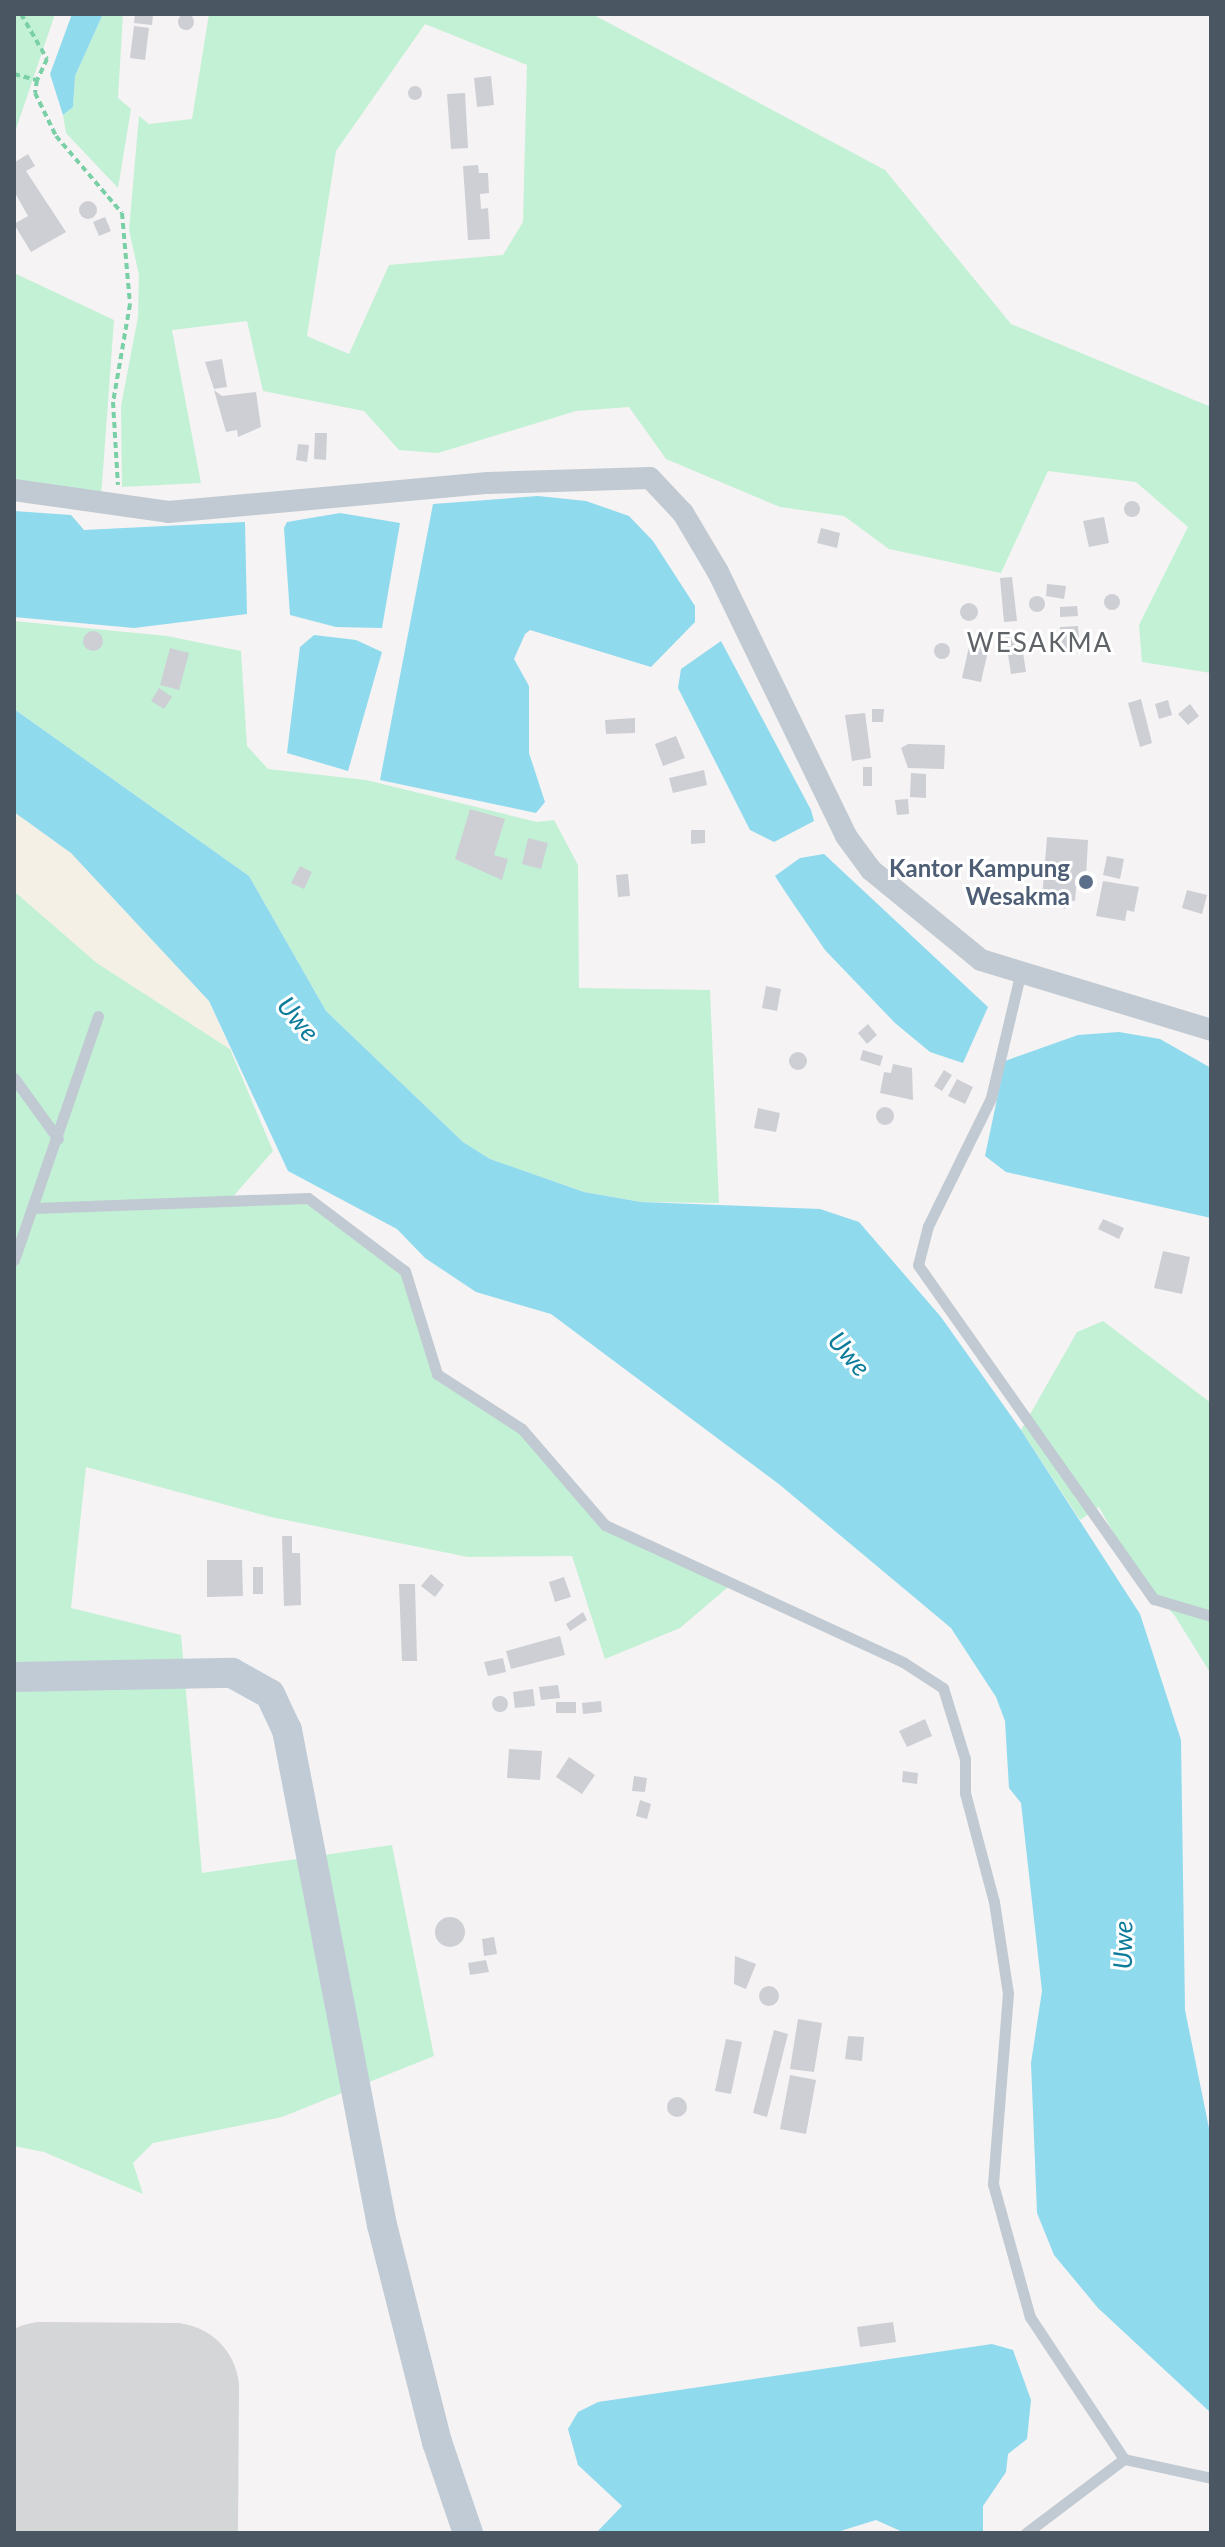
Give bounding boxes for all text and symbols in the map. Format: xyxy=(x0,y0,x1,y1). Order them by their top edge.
district label: WESAKMA xyxy=(967,627,1113,659)
place label: Kantor Kampung Wesakma xyxy=(889,854,1070,910)
marker: Kantor Kampung Wesakma xyxy=(1077,873,1095,891)
water label: Uwe xyxy=(270,990,326,1048)
water label: Uwe xyxy=(821,1325,877,1383)
water label: Uwe xyxy=(1107,1920,1139,1970)

